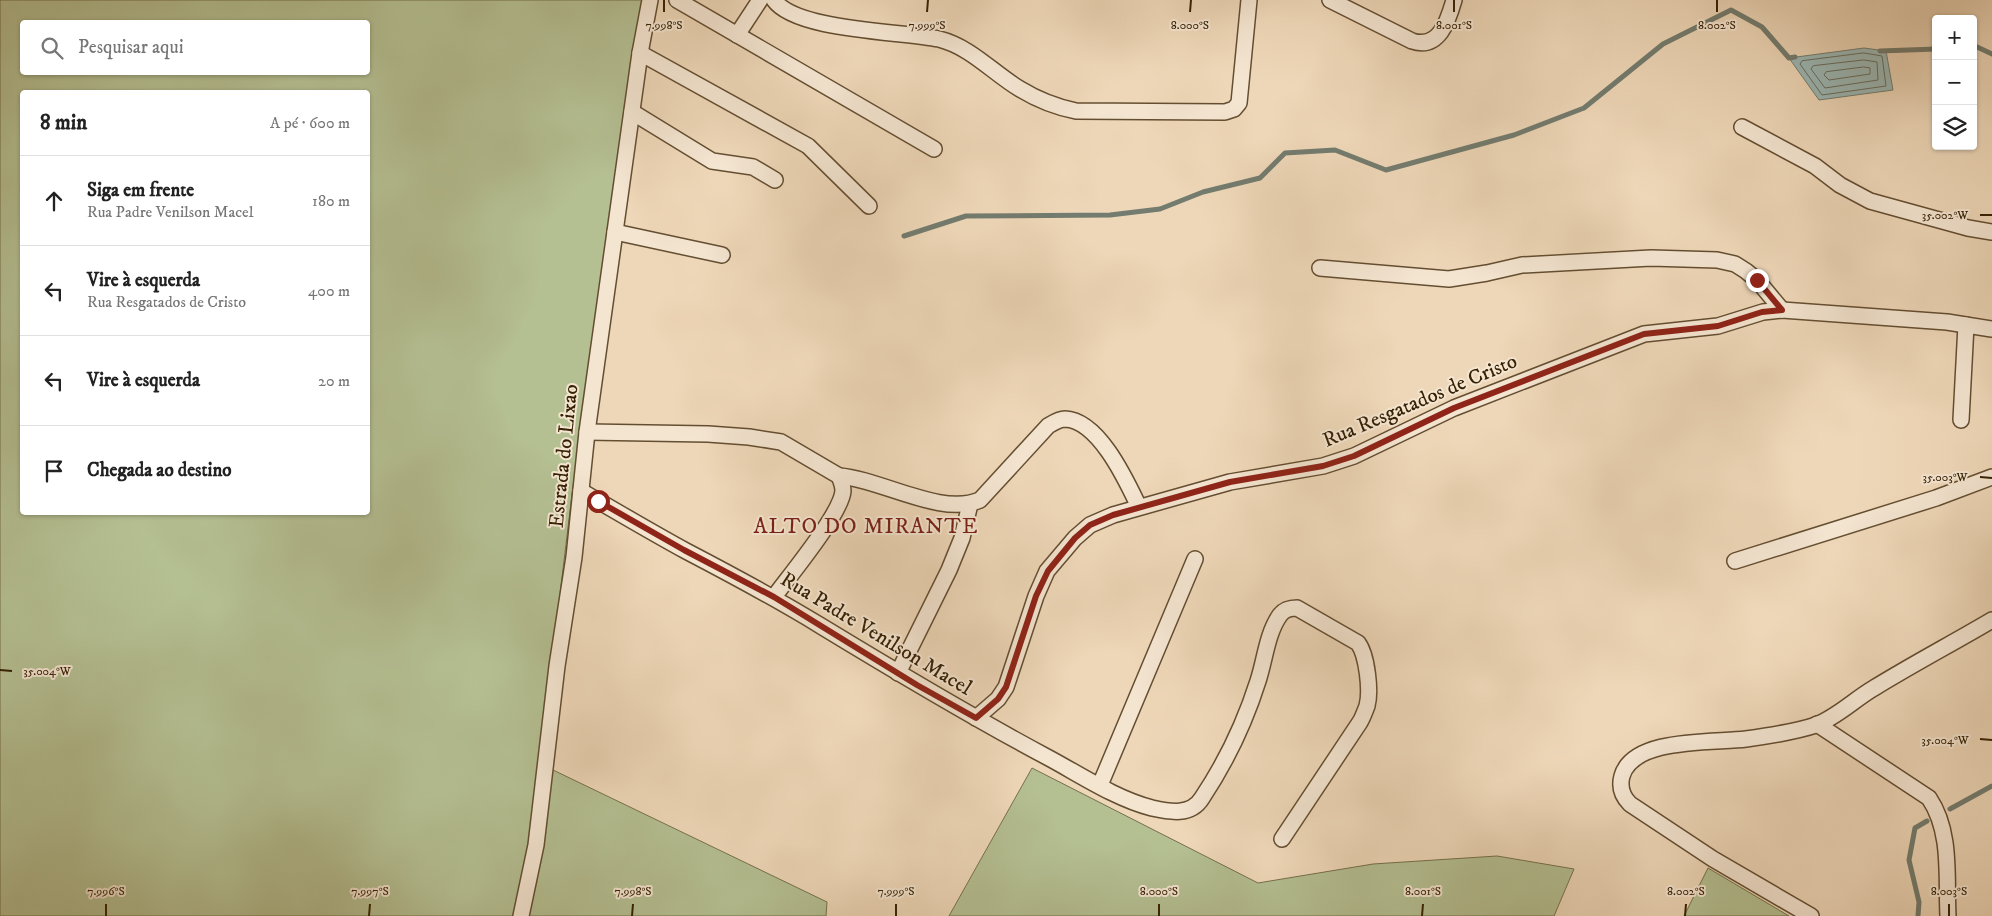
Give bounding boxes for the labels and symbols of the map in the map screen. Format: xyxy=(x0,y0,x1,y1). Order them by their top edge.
text: 7.998°S xyxy=(645,18,683,33)
text: 7.999°S xyxy=(908,18,946,33)
text: 8.000°S xyxy=(1171,18,1209,33)
text: 8.001°S xyxy=(1436,18,1472,33)
text: 8.002°S xyxy=(1698,18,1736,33)
text: 35.002°W xyxy=(1922,208,1969,223)
route end xyxy=(1746,269,1769,292)
street label: Rua Resgatados de Cristo xyxy=(1319,348,1521,454)
street label: Estrada do Lixao xyxy=(544,383,584,529)
text: 35.003°W xyxy=(1922,470,1969,485)
route start xyxy=(587,490,610,513)
district label: ALTO DO MIRANTE xyxy=(753,513,979,540)
street label: Rua Padre Venilson Macel xyxy=(776,567,977,702)
text: 35.004°W xyxy=(23,664,72,679)
text: 35.004°W xyxy=(1921,733,1970,748)
text: 7.996°S xyxy=(87,884,125,899)
text: 7.997°S xyxy=(351,884,389,899)
text: 7.998°S xyxy=(614,884,652,899)
text: 7.999°S xyxy=(877,884,915,899)
text: 8.000°S xyxy=(1140,884,1178,899)
text: 8.001°S xyxy=(1405,884,1441,899)
text: 8.002°S xyxy=(1667,884,1705,899)
text: 8.003°S xyxy=(1931,884,1967,899)

